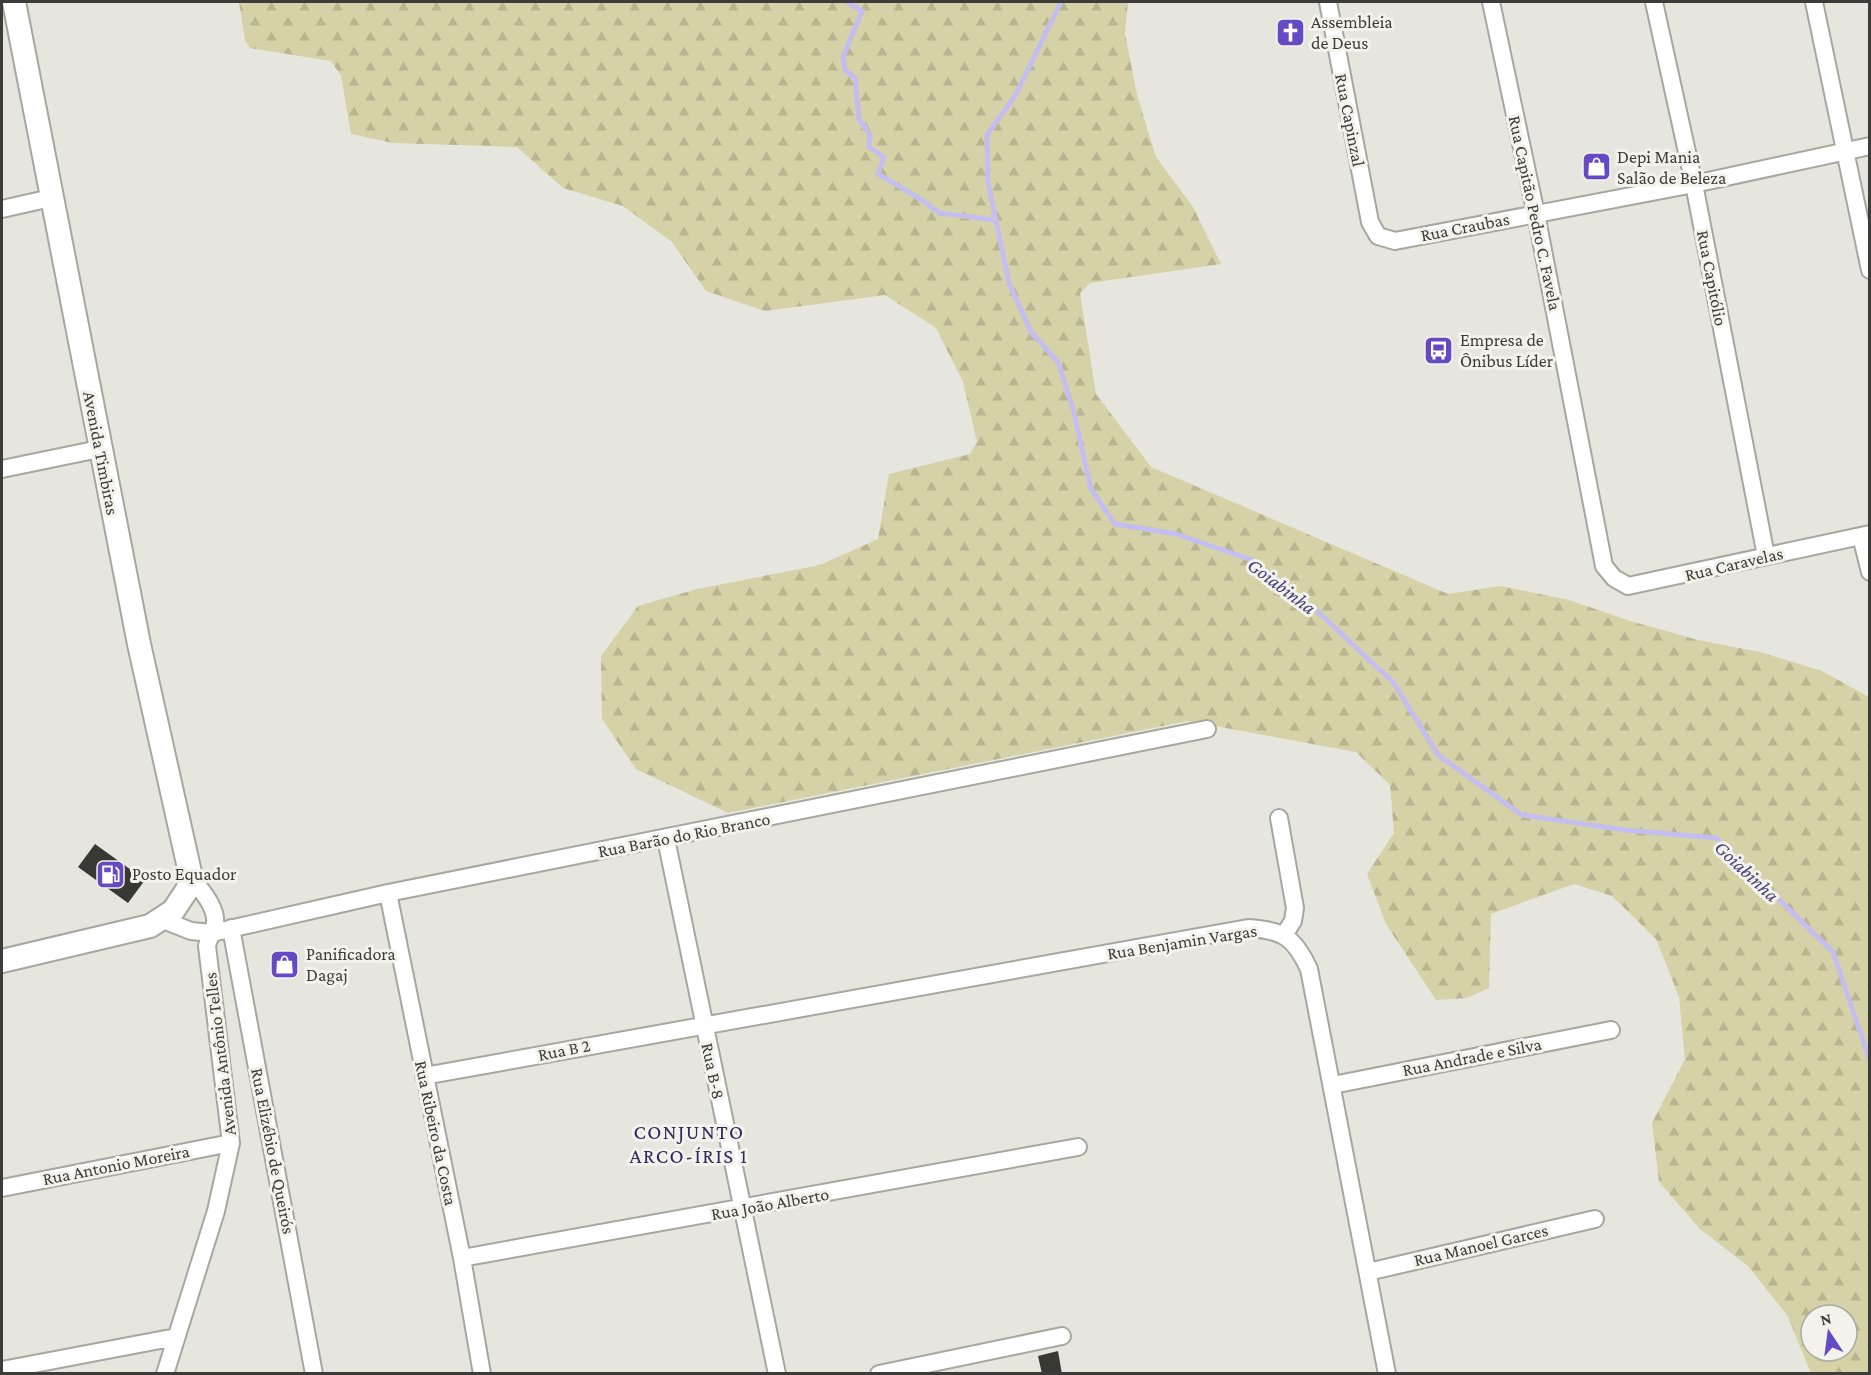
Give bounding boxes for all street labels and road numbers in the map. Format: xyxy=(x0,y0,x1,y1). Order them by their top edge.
street label: Rua Capinzal xyxy=(1331,72,1369,168)
street label: Rua Capitão Pedro C. Favela xyxy=(1505,114,1565,312)
street label: Rua Craubas xyxy=(1419,209,1511,245)
street label: Rua Capitólio xyxy=(1693,228,1731,328)
street label: Avenida Timbiras xyxy=(79,389,123,517)
street label: Rua Caravelas xyxy=(1683,543,1785,585)
street label: Rua Barão do Rio Branco xyxy=(596,808,772,861)
street label: Rua Benjamin Vargas xyxy=(1106,920,1258,965)
street label: Avenida Antônio Telles xyxy=(200,971,240,1137)
street label: Rua Andrade e Silva xyxy=(1401,1034,1543,1080)
street label: Rua B 2 xyxy=(536,1035,592,1065)
street label: Rua B-8 xyxy=(697,1041,729,1101)
street label: Rua Ribeiro da Costa xyxy=(411,1059,461,1207)
street label: Rua Elizébio de Queirós xyxy=(247,1066,299,1236)
street label: Rua Antonio Moreira xyxy=(41,1141,191,1189)
street label: Rua João Alberto xyxy=(710,1184,830,1224)
street label: Rua Manoel Garces xyxy=(1412,1220,1550,1270)

